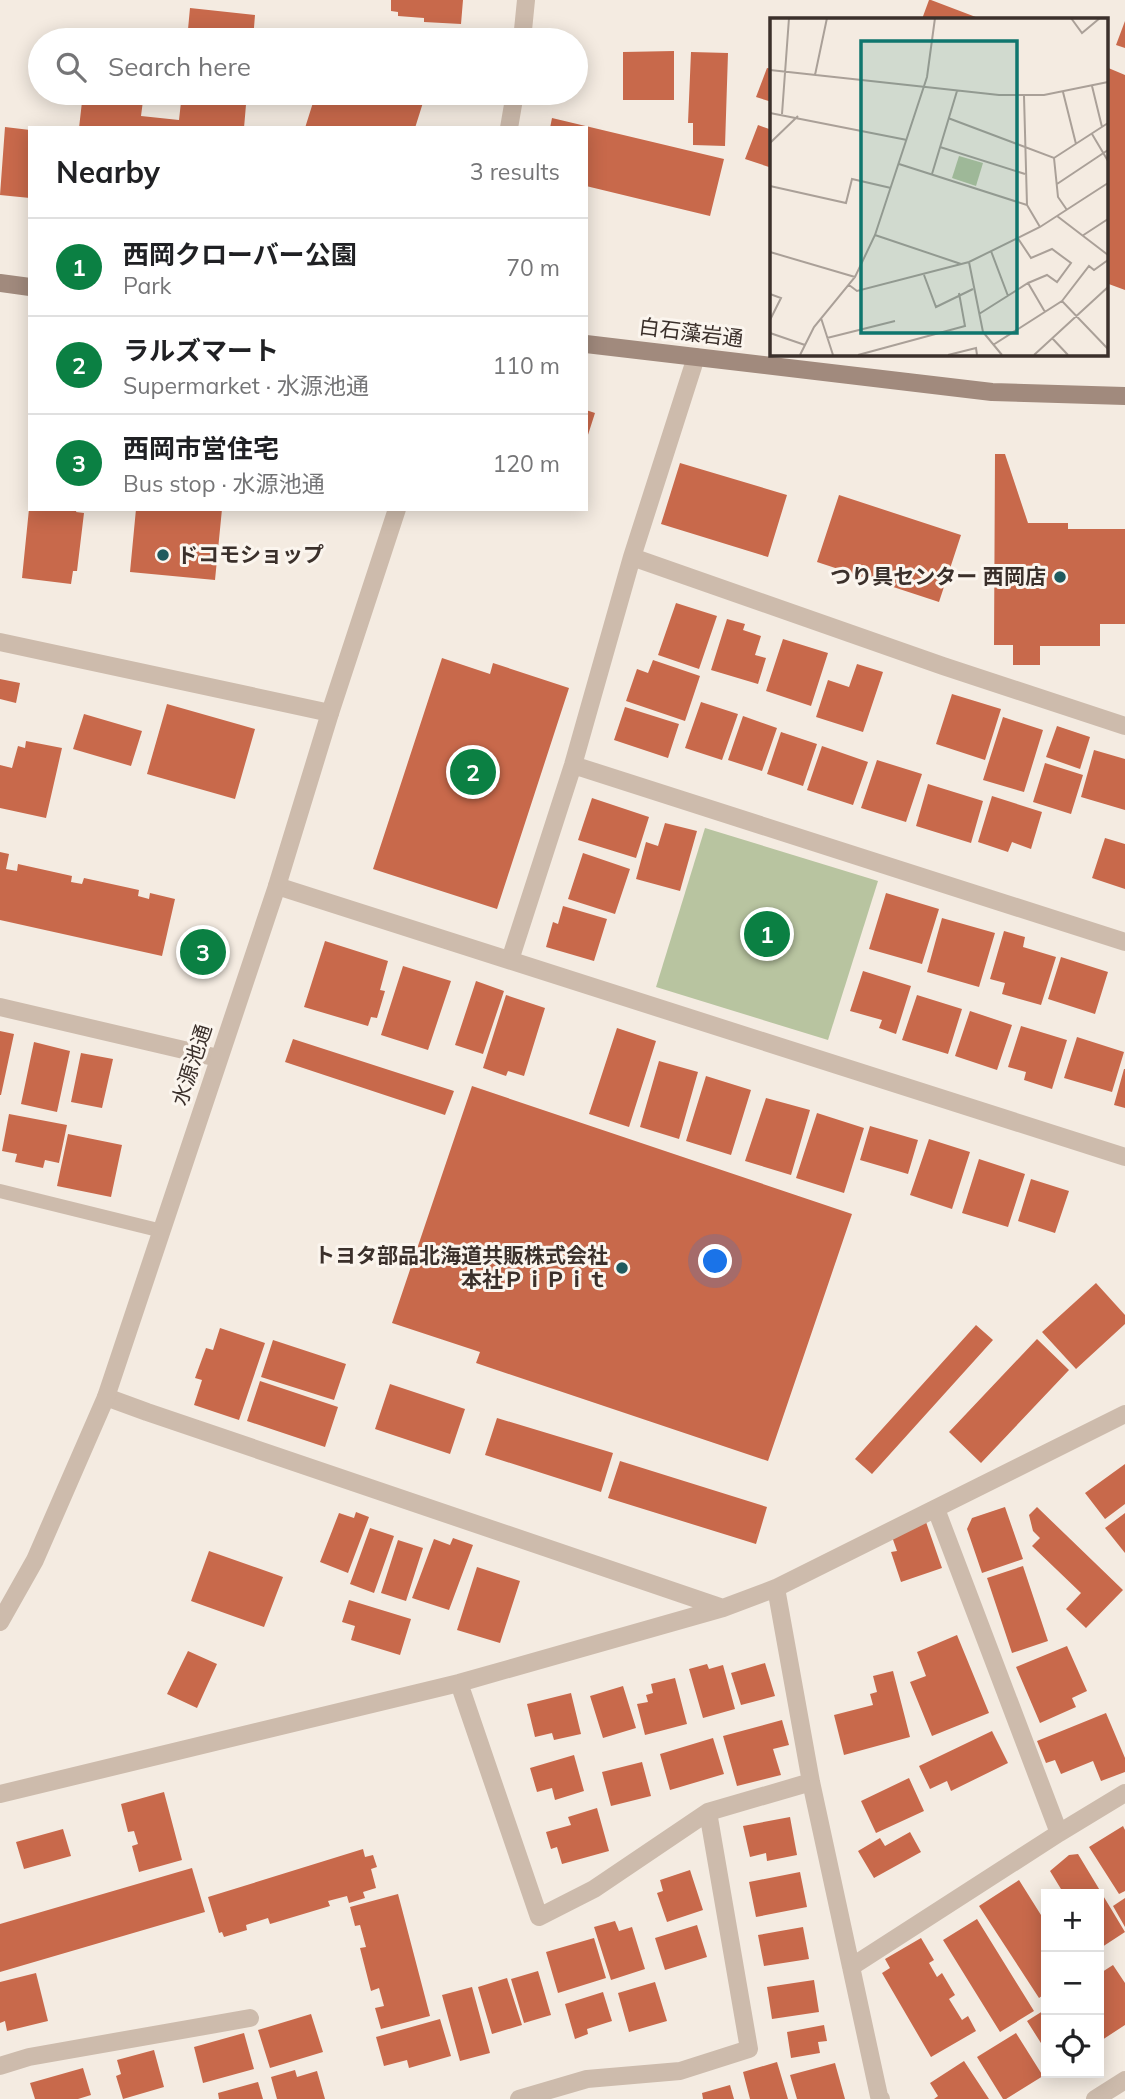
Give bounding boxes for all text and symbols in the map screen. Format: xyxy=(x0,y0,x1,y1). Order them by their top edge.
inset map xyxy=(770,18,1108,355)
search box xyxy=(28,28,588,105)
icon: search xyxy=(52,48,90,86)
text: Search here xyxy=(108,50,251,83)
text: Nearby xyxy=(56,153,160,191)
text: 3 results xyxy=(470,157,560,186)
text: 西岡クローバー公園 xyxy=(123,238,357,271)
text: 1 xyxy=(72,253,86,282)
text: 70 m xyxy=(506,253,560,282)
text: Park xyxy=(123,271,171,300)
street label: 白石藻岩通 xyxy=(637,313,745,351)
text: ラルズマート xyxy=(123,334,279,367)
text: 2 xyxy=(72,351,86,380)
text: 110 m xyxy=(492,351,560,380)
text: Supermarket · 水源池通 xyxy=(123,371,369,400)
text: 西岡市営住宅 xyxy=(123,432,279,465)
text: 3 xyxy=(72,449,86,478)
text: 120 m xyxy=(492,449,560,478)
text: Bus stop · 水源池通 xyxy=(123,469,325,498)
place label: ドコモショップ xyxy=(177,541,324,567)
marker: ドコモショップ xyxy=(155,547,171,563)
place label: つり具センター 西岡店 xyxy=(830,563,1046,589)
marker: つり具センター 西岡店 xyxy=(1052,569,1068,585)
pin: 2 xyxy=(450,746,496,798)
pin: 1 xyxy=(744,908,790,960)
pin: 3 xyxy=(180,926,226,978)
street label: 水源池通 xyxy=(166,1021,216,1109)
place label: トヨタ部品北海道共販株式会社 本社ＰｉＰｉｔ xyxy=(314,1242,608,1292)
your location xyxy=(698,1244,732,1278)
marker: トヨタ部品北海道共販株式会社 本社ＰｉＰｉｔ xyxy=(614,1260,630,1276)
map controls xyxy=(1041,1889,1104,2078)
button: + xyxy=(1041,1889,1104,1952)
button: − xyxy=(1041,1952,1104,2015)
button: locate xyxy=(1041,2015,1104,2078)

